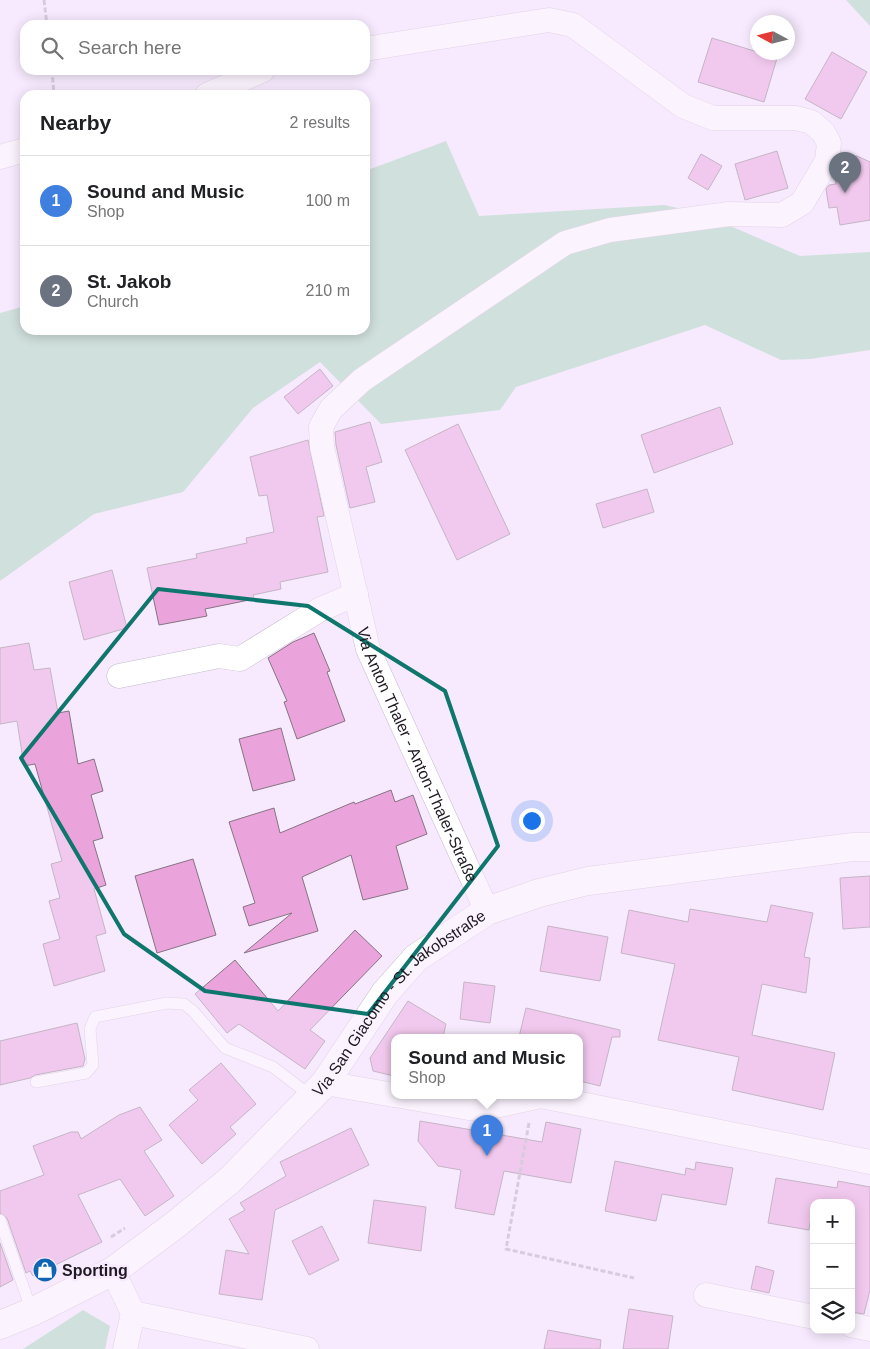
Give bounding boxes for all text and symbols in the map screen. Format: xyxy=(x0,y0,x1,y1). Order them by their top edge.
north arrow xyxy=(750,15,795,60)
search box xyxy=(20,20,370,75)
icon: search xyxy=(38,34,66,62)
text: Search here xyxy=(78,37,182,58)
text: Nearby xyxy=(40,111,111,134)
text: 2 results xyxy=(290,114,350,131)
pin: 2 xyxy=(829,152,861,193)
text: Sound and Music xyxy=(87,181,244,202)
text: 1 xyxy=(52,192,60,209)
text: 100 m xyxy=(306,192,350,209)
text: Shop xyxy=(87,203,124,220)
text: St. Jakob xyxy=(87,271,171,292)
text: 2 xyxy=(52,282,60,299)
text: 210 m xyxy=(306,282,350,299)
text: Church xyxy=(87,293,139,310)
street label: Via Anton Thaler - Anton-Thaler-Straße xyxy=(355,625,481,885)
your location xyxy=(519,808,545,834)
street label: Via San Giacomo - St. Jakobstraße xyxy=(309,906,488,1099)
popup xyxy=(391,1034,583,1099)
text: Sound and Music xyxy=(408,1047,566,1068)
text: Shop xyxy=(408,1069,446,1086)
pin: 1 xyxy=(471,1115,503,1156)
map controls xyxy=(810,1199,855,1334)
button: + xyxy=(810,1199,855,1244)
button: − xyxy=(810,1244,855,1289)
shop icon: Sporting xyxy=(32,1257,58,1283)
place label: Sporting xyxy=(62,1262,128,1279)
button: layers xyxy=(810,1289,855,1334)

